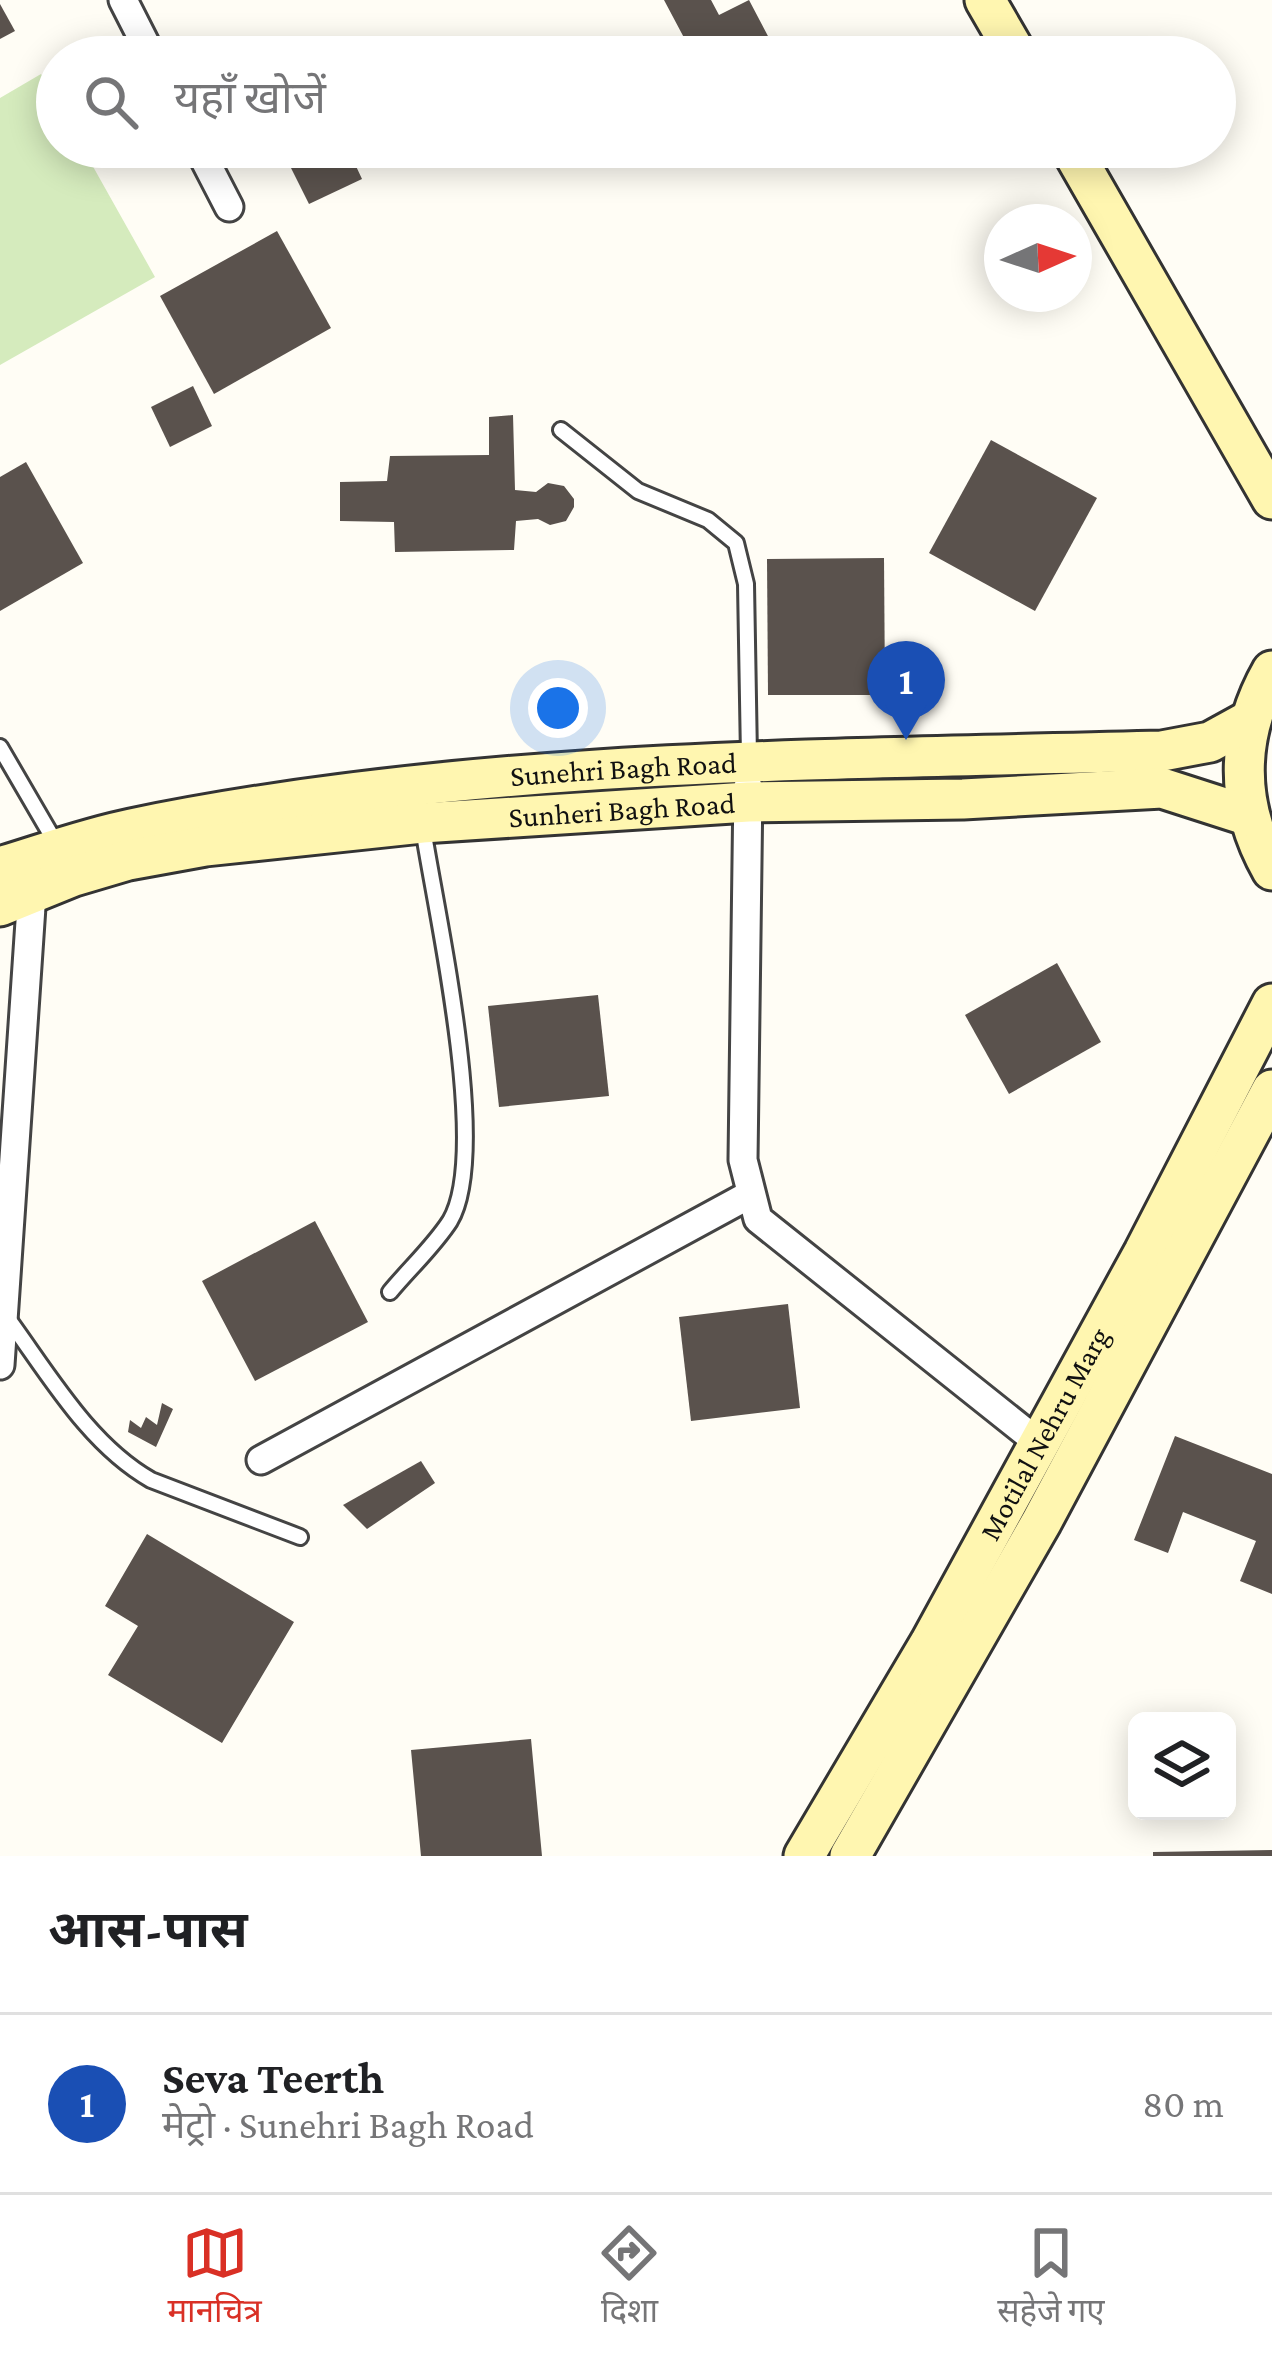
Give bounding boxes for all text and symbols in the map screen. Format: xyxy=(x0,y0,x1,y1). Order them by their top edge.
search box xyxy=(36,36,1236,168)
icon: search xyxy=(78,69,144,135)
text: यहाँ खोजें xyxy=(174,73,326,123)
north arrow xyxy=(984,204,1092,312)
pin: 1 xyxy=(867,641,945,740)
your location xyxy=(528,678,588,738)
street label: Sunehri Bagh Road xyxy=(509,746,738,792)
street label: Sunheri Bagh Road xyxy=(508,786,736,833)
street label: Motilal Nehru Marg xyxy=(973,1321,1116,1546)
map controls xyxy=(1128,1712,1236,1820)
button: layers xyxy=(1128,1712,1236,1820)
text: आस-पास xyxy=(48,1901,248,1958)
text: Seva Teerth xyxy=(162,2053,384,2103)
text: 1 xyxy=(80,2082,94,2125)
text: 80 m xyxy=(1142,2082,1224,2125)
text: मेट्रो · Sunehri Bagh Road xyxy=(162,2103,534,2146)
tab: मानचित्र xyxy=(167,2220,262,2335)
tab: दिशा xyxy=(596,2220,662,2335)
tab: सहेजे गए xyxy=(997,2220,1105,2335)

